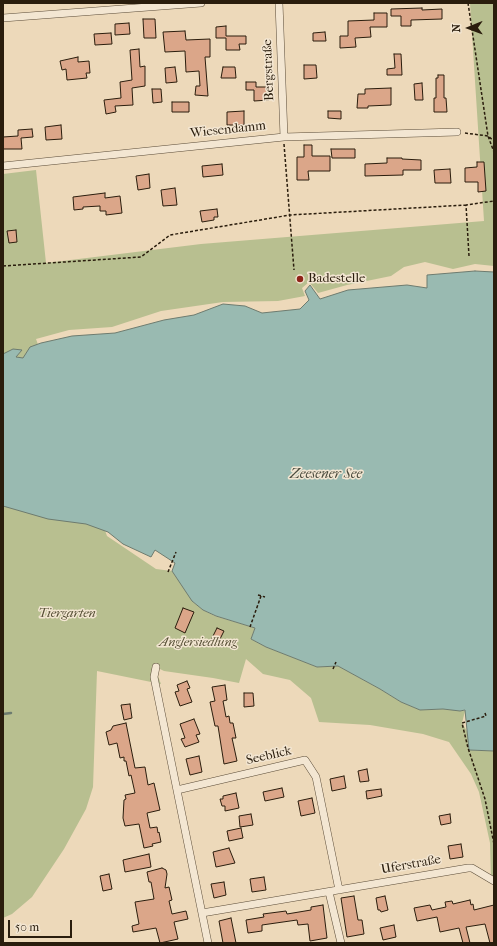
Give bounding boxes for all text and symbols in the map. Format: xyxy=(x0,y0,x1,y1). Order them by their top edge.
north arrow xyxy=(449,8,489,48)
text: N xyxy=(450,24,463,33)
street label: Bergstraße xyxy=(260,39,278,101)
street label: Wiesendamm xyxy=(189,118,267,142)
place label: Badestelle xyxy=(308,271,365,287)
marker: Badestelle xyxy=(295,274,305,284)
water label: Zeesener See xyxy=(290,467,362,483)
park label: Tiergarten xyxy=(38,606,96,622)
park label: Anglersiedlung xyxy=(159,635,237,651)
street label: Seeblick xyxy=(245,743,293,769)
street label: Uferstraße xyxy=(380,852,442,878)
scale bar xyxy=(10,912,74,938)
text: 50 m xyxy=(15,920,39,934)

